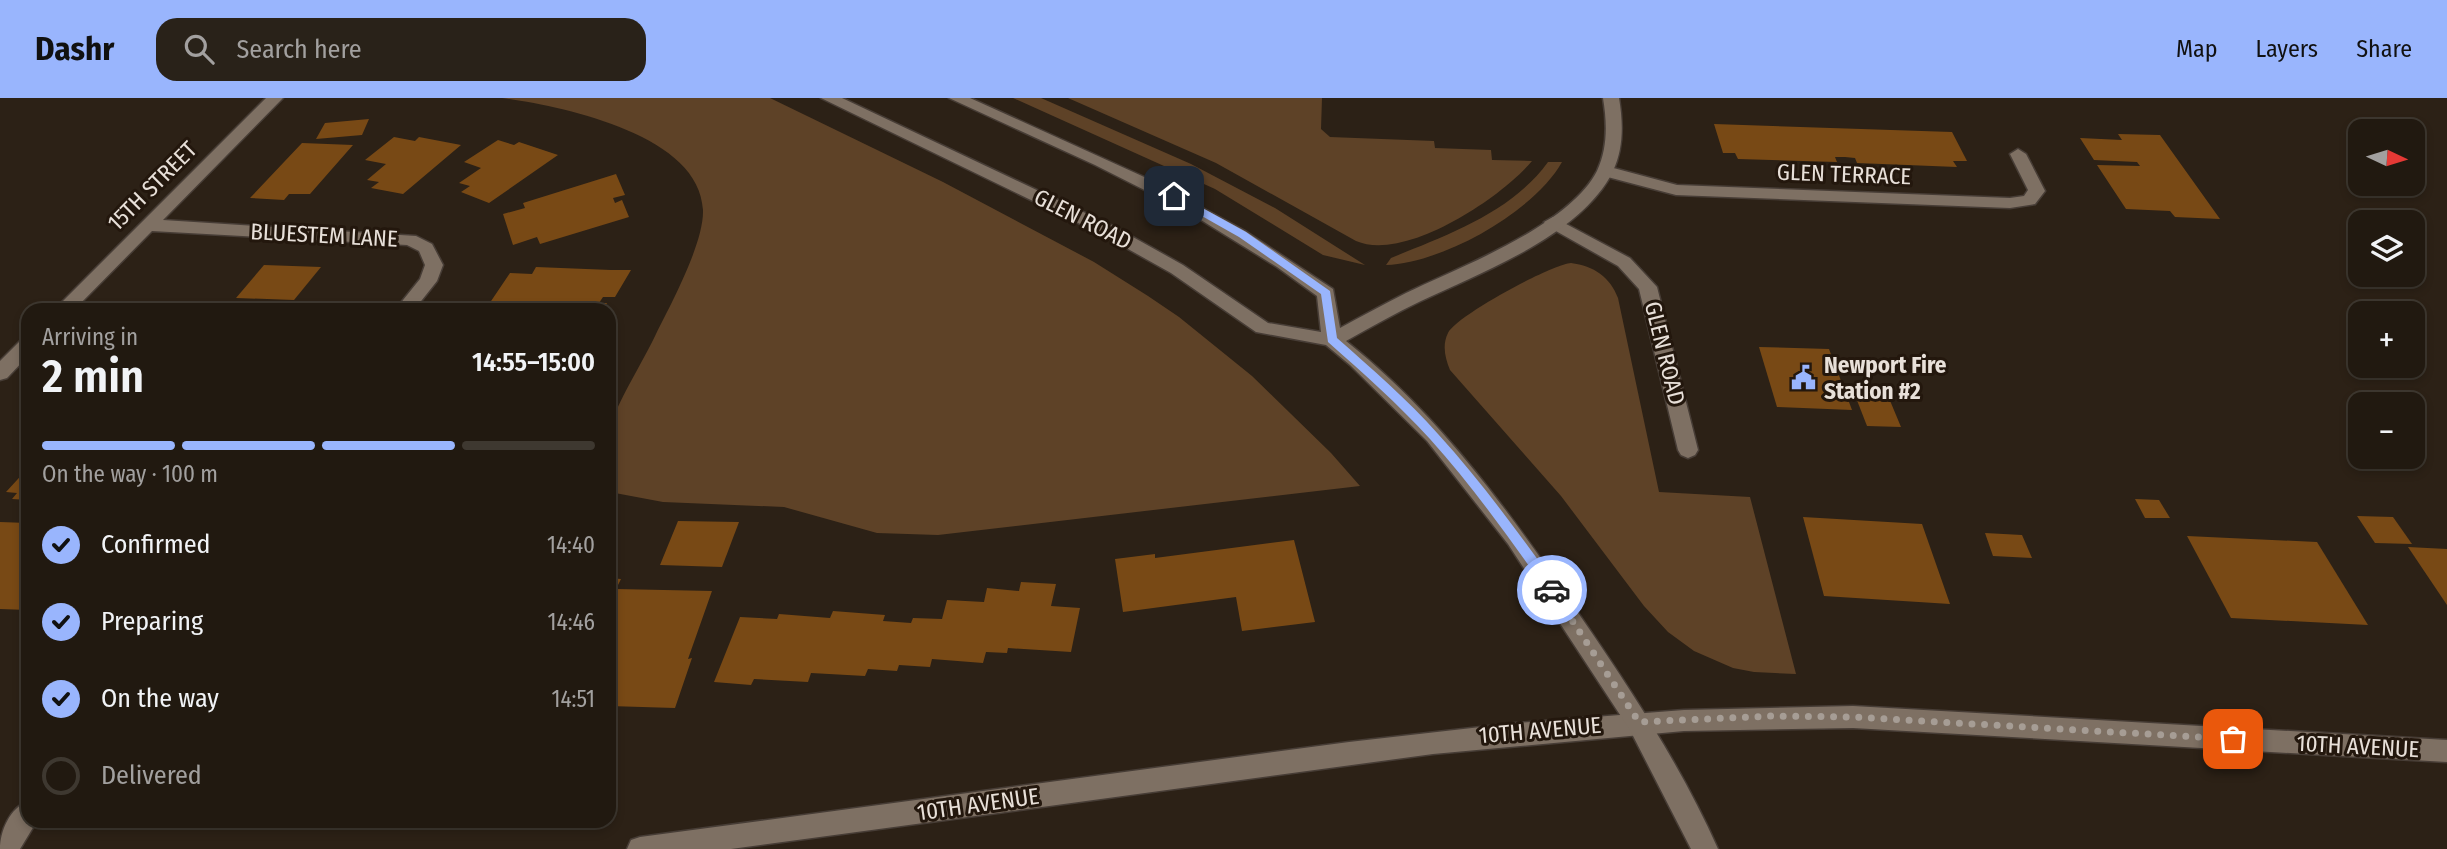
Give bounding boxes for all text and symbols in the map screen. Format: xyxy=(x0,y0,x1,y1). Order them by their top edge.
search box xyxy=(156,18,646,81)
text: Dashr xyxy=(35,29,114,69)
icon: search xyxy=(180,30,218,68)
text: Search here xyxy=(236,34,362,65)
text: Map xyxy=(2176,35,2218,63)
text: Layers xyxy=(2256,35,2318,63)
text: Share xyxy=(2356,35,2412,63)
north arrow xyxy=(2348,119,2426,196)
map controls xyxy=(2348,119,2425,469)
street label: 15TH STREET xyxy=(101,135,203,237)
street label: GLEN TERRACE xyxy=(1776,158,1912,190)
pin xyxy=(1144,166,1204,226)
icon: home xyxy=(1155,177,1193,215)
street label: GLEN ROAD xyxy=(1030,183,1136,255)
button: layers xyxy=(2348,210,2425,287)
street label: BLUESTEM LANE xyxy=(250,217,398,253)
street label: GLEN ROAD xyxy=(1639,298,1691,408)
button: + xyxy=(2348,301,2425,378)
text: Arriving in xyxy=(42,323,138,351)
text: 14:55–15:00 xyxy=(472,347,595,378)
text: 2 min xyxy=(42,349,144,404)
place label: Newport Fire Station #2 xyxy=(1824,351,1947,405)
public building icon: Newport Fire Station #2 xyxy=(1790,364,1818,392)
button: − xyxy=(2348,392,2425,469)
text: On the way · 100 m xyxy=(42,460,218,488)
icon: check xyxy=(42,526,80,564)
text: Confirmed xyxy=(101,529,211,560)
text: 14:40 xyxy=(547,531,595,559)
courier xyxy=(1517,555,1587,625)
icon: car xyxy=(1533,571,1571,609)
icon: check xyxy=(42,603,80,641)
text: Preparing xyxy=(101,606,203,637)
text: 14:46 xyxy=(548,608,595,636)
icon: check xyxy=(42,680,80,718)
text: On the way xyxy=(101,683,219,714)
text: 14:51 xyxy=(552,685,595,713)
pin xyxy=(2203,709,2263,769)
street label: 10TH AVENUE xyxy=(1478,711,1602,749)
icon: bag xyxy=(2214,720,2252,758)
street label: 10TH AVENUE xyxy=(2296,729,2420,763)
text: Delivered xyxy=(101,760,202,791)
street label: 10TH AVENUE xyxy=(915,782,1041,826)

